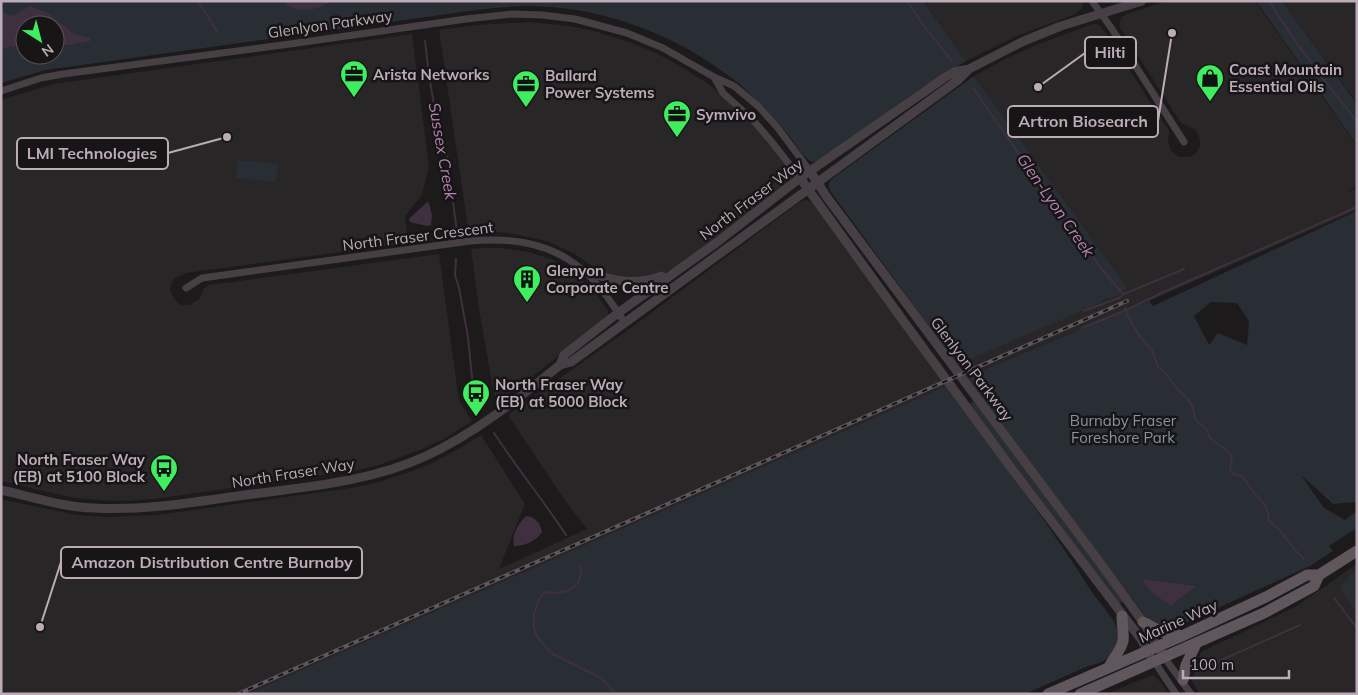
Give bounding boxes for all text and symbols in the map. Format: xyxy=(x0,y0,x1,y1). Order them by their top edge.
street label: Glenlyon Parkway xyxy=(267,6,393,42)
north arrow xyxy=(15,15,65,65)
callout: Hilti xyxy=(1085,37,1136,68)
text: N xyxy=(38,40,57,61)
text: Hilti xyxy=(1095,42,1125,62)
office icon: Arista Networks xyxy=(339,59,369,98)
place label: Coast Mountain Essential Oils xyxy=(1229,60,1342,96)
shop icon: Coast Mountain Essential Oils xyxy=(1195,63,1225,102)
place label: Arista Networks xyxy=(373,65,489,84)
place label: Ballard Power Systems xyxy=(545,66,655,102)
office icon: Ballard Power Systems xyxy=(511,69,541,108)
office icon: Symvivo xyxy=(662,99,692,138)
water label: Sussex Creek xyxy=(425,101,462,202)
place label: Symvivo xyxy=(696,105,756,124)
callout: Artron Biosearch xyxy=(1008,106,1158,137)
text: Artron Biosearch xyxy=(1018,111,1148,131)
callout: LMI Technologies xyxy=(17,138,168,169)
text: LMI Technologies xyxy=(27,143,157,163)
water label: Glen-Lyon Creek xyxy=(1013,149,1100,261)
street label: North Fraser Way xyxy=(696,154,806,244)
street label: North Fraser Crescent xyxy=(341,217,495,255)
place label: Glenyon Corporate Centre xyxy=(546,261,668,297)
building icon: Glenyon Corporate Centre xyxy=(512,264,542,303)
street label: Glenlyon Parkway xyxy=(927,313,1017,425)
place label: North Fraser Way (EB) at 5000 Block xyxy=(495,375,628,411)
bus stop icon: North Fraser Way (EB) at 5000 Block xyxy=(461,378,491,417)
park label: Burnaby Fraser Foreshore Park xyxy=(1070,411,1177,447)
place label: North Fraser Way (EB) at 5100 Block xyxy=(13,450,146,486)
bus stop icon: North Fraser Way (EB) at 5100 Block xyxy=(149,453,179,492)
street label: North Fraser Way xyxy=(230,454,356,492)
callout: Amazon Distribution Centre Burnaby xyxy=(61,547,362,578)
text: Amazon Distribution Centre Burnaby xyxy=(71,552,353,572)
street label: Marine Way xyxy=(1136,595,1220,647)
scale bar xyxy=(1183,648,1289,680)
text: 100 m xyxy=(1190,655,1234,674)

